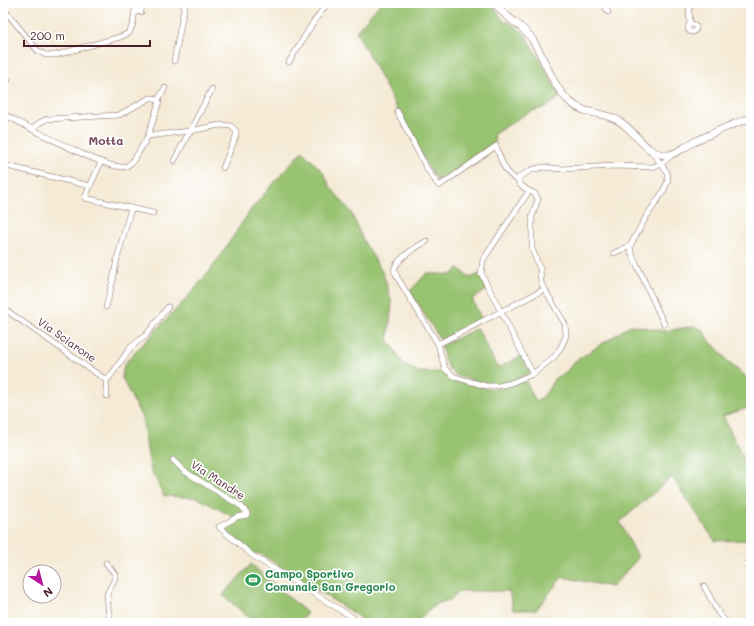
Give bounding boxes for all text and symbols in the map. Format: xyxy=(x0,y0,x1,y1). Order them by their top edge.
scale bar xyxy=(24,22,150,48)
text: 200 m xyxy=(30,27,65,43)
district label: Motta xyxy=(88,132,124,148)
street label: Via Sciarone xyxy=(35,314,100,366)
street label: Via Mandre xyxy=(188,456,248,503)
north arrow xyxy=(22,564,62,604)
place label: Campo Sportivo Comunale San Gregorio xyxy=(265,566,396,594)
sports icon: Campo Sportivo Comunale San Gregorio xyxy=(244,571,262,589)
text: N xyxy=(40,584,56,601)

